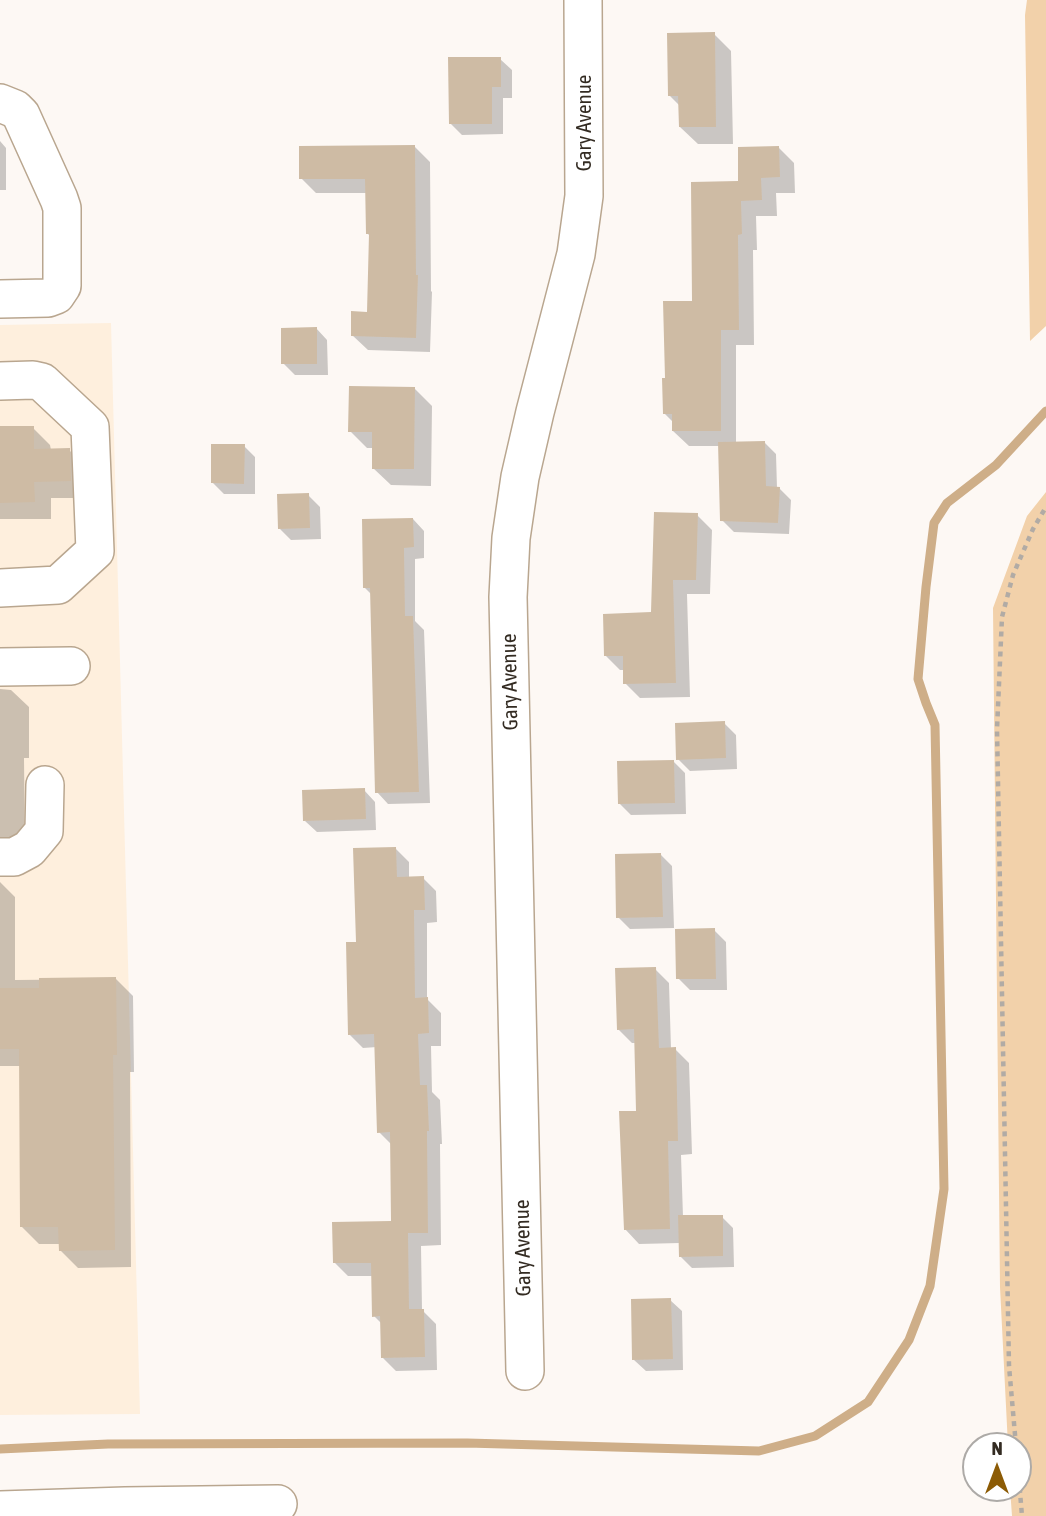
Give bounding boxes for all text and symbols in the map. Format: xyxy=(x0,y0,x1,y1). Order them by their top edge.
street label: Gary Avenue xyxy=(571,75,597,171)
street label: Gary Avenue xyxy=(497,633,523,731)
street label: Gary Avenue xyxy=(510,1199,536,1297)
north arrow xyxy=(962,1432,1032,1502)
text: N xyxy=(991,1437,1003,1459)

